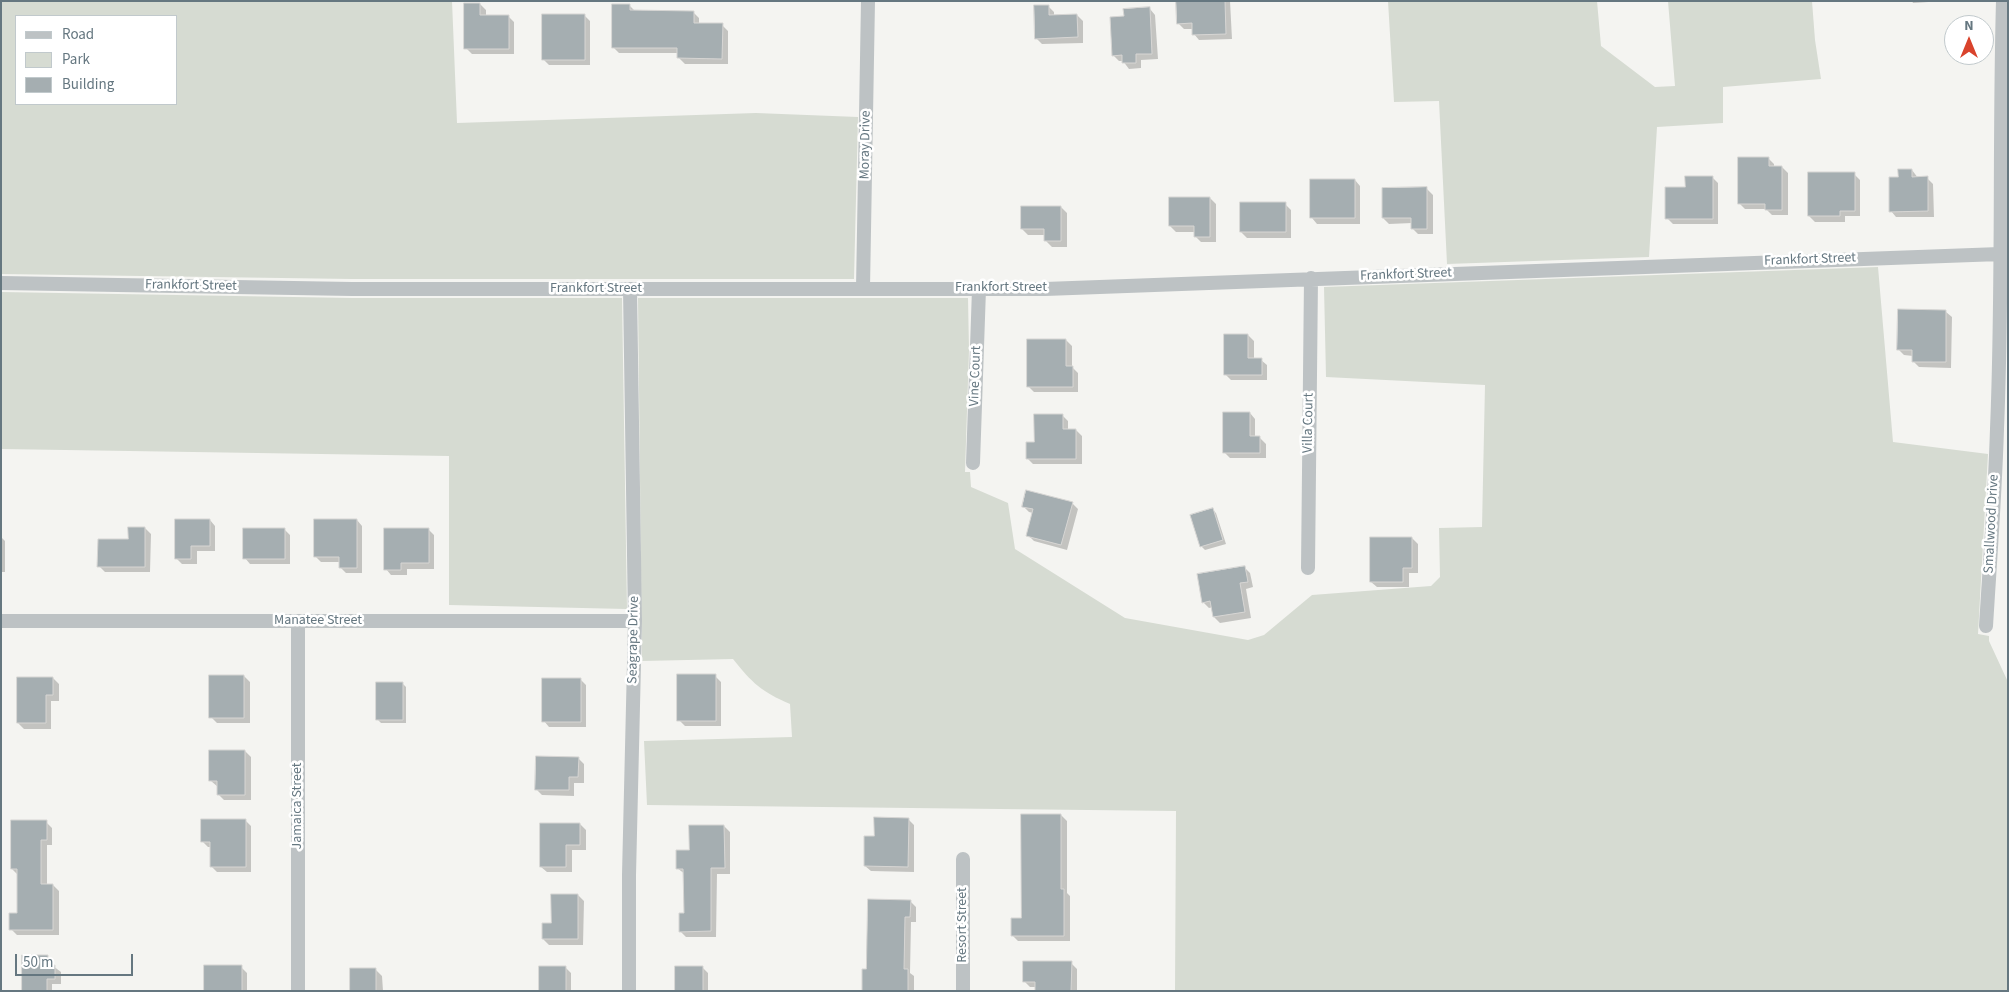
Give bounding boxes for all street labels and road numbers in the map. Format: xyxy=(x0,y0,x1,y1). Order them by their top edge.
street label: Moray Drive xyxy=(857,110,875,180)
street label: Frankfort Street xyxy=(1764,250,1856,270)
street label: Frankfort Street xyxy=(1360,265,1452,285)
street label: Frankfort Street xyxy=(145,277,237,295)
street label: Frankfort Street xyxy=(955,280,1047,296)
street label: Frankfort Street xyxy=(550,281,642,297)
street label: Vine Court xyxy=(967,345,985,407)
street label: Villa Court xyxy=(1300,393,1318,453)
street label: Smallwood Drive xyxy=(1981,474,2003,574)
street label: Seagrape Drive xyxy=(625,596,643,684)
street label: Manatee Street xyxy=(274,613,362,629)
street label: Jamaica Street xyxy=(290,762,306,850)
street label: Resort Street xyxy=(955,887,971,963)

